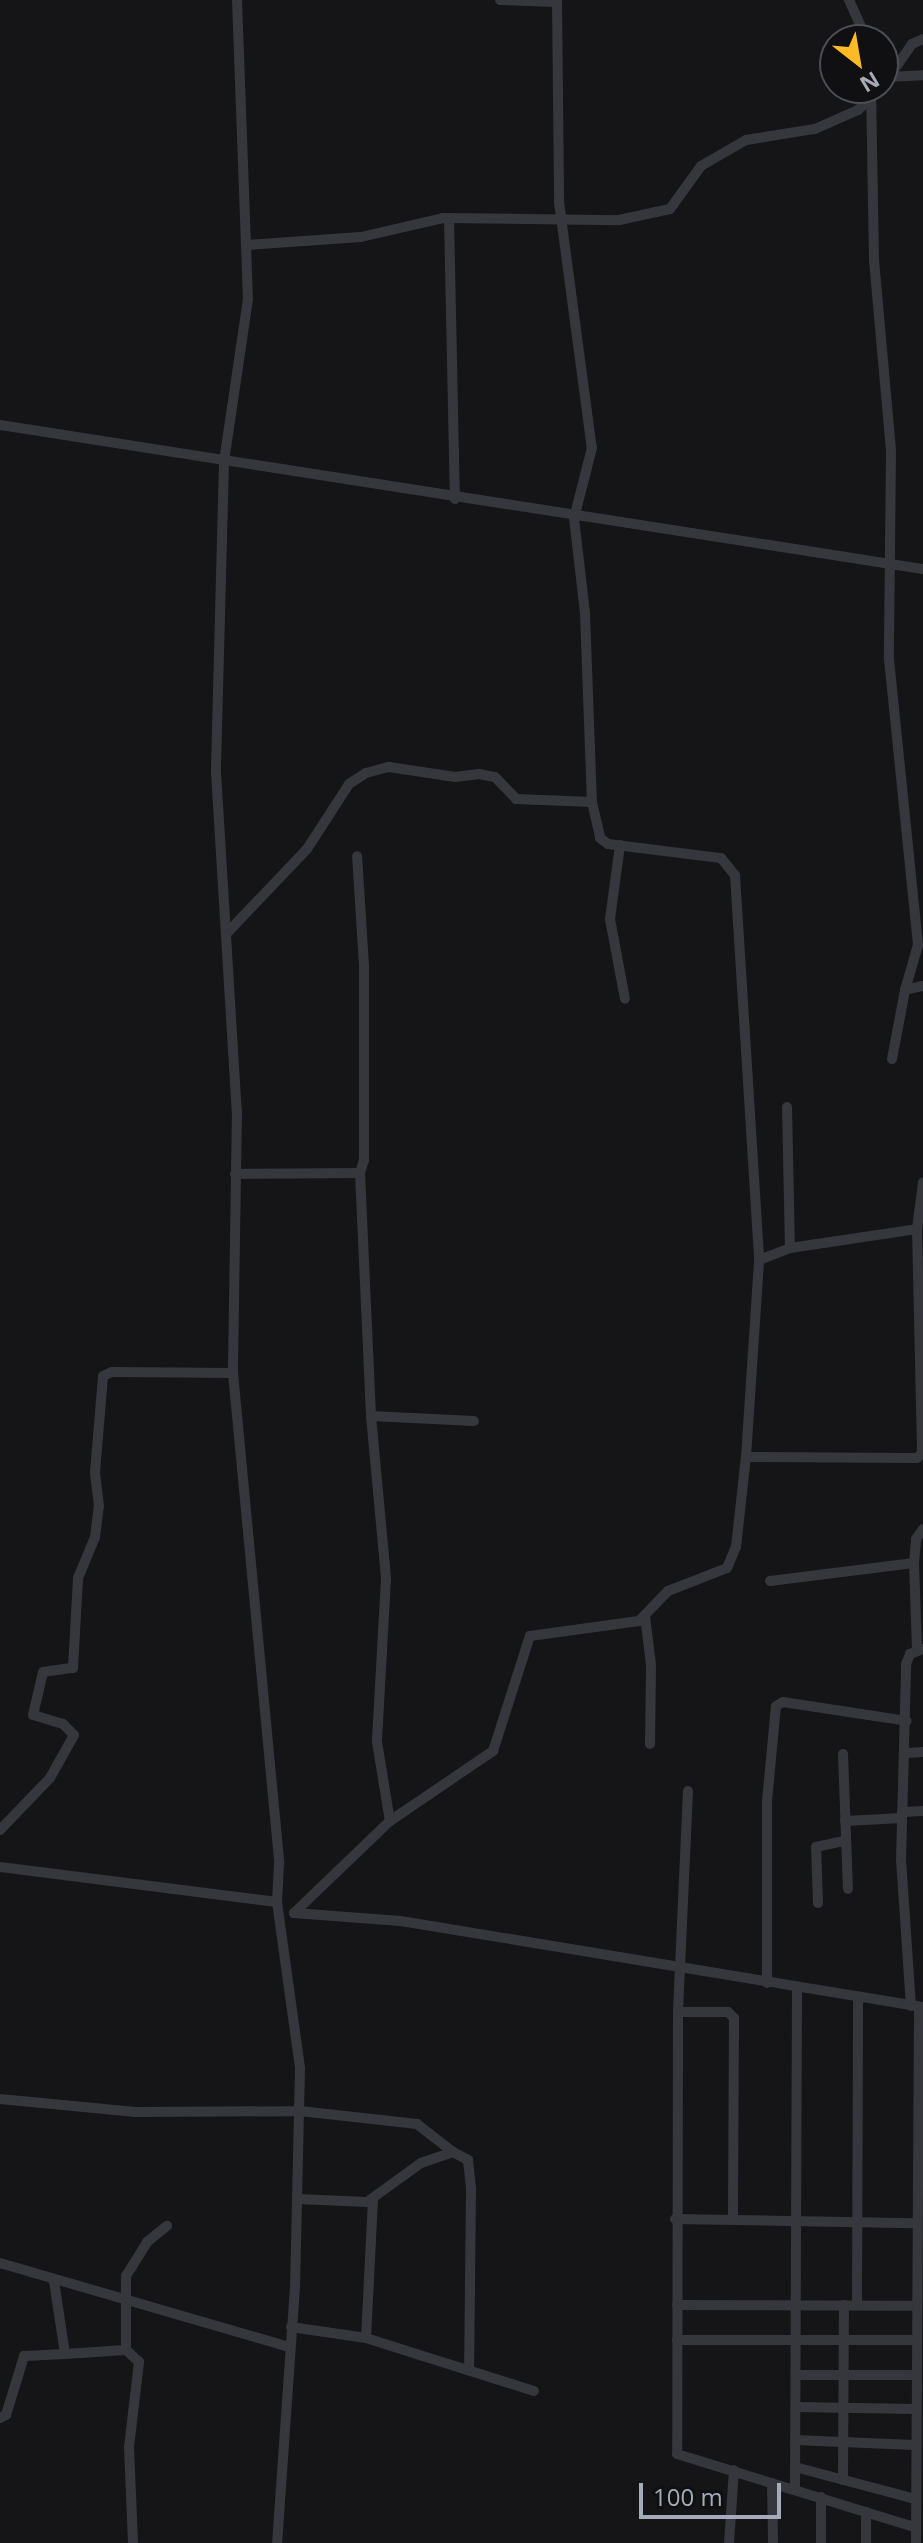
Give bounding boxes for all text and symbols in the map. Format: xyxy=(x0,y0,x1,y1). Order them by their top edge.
north arrow xyxy=(819,24,899,104)
text: N xyxy=(855,65,886,100)
scale bar xyxy=(643,2467,785,2517)
text: 100 m xyxy=(653,2480,723,2513)

